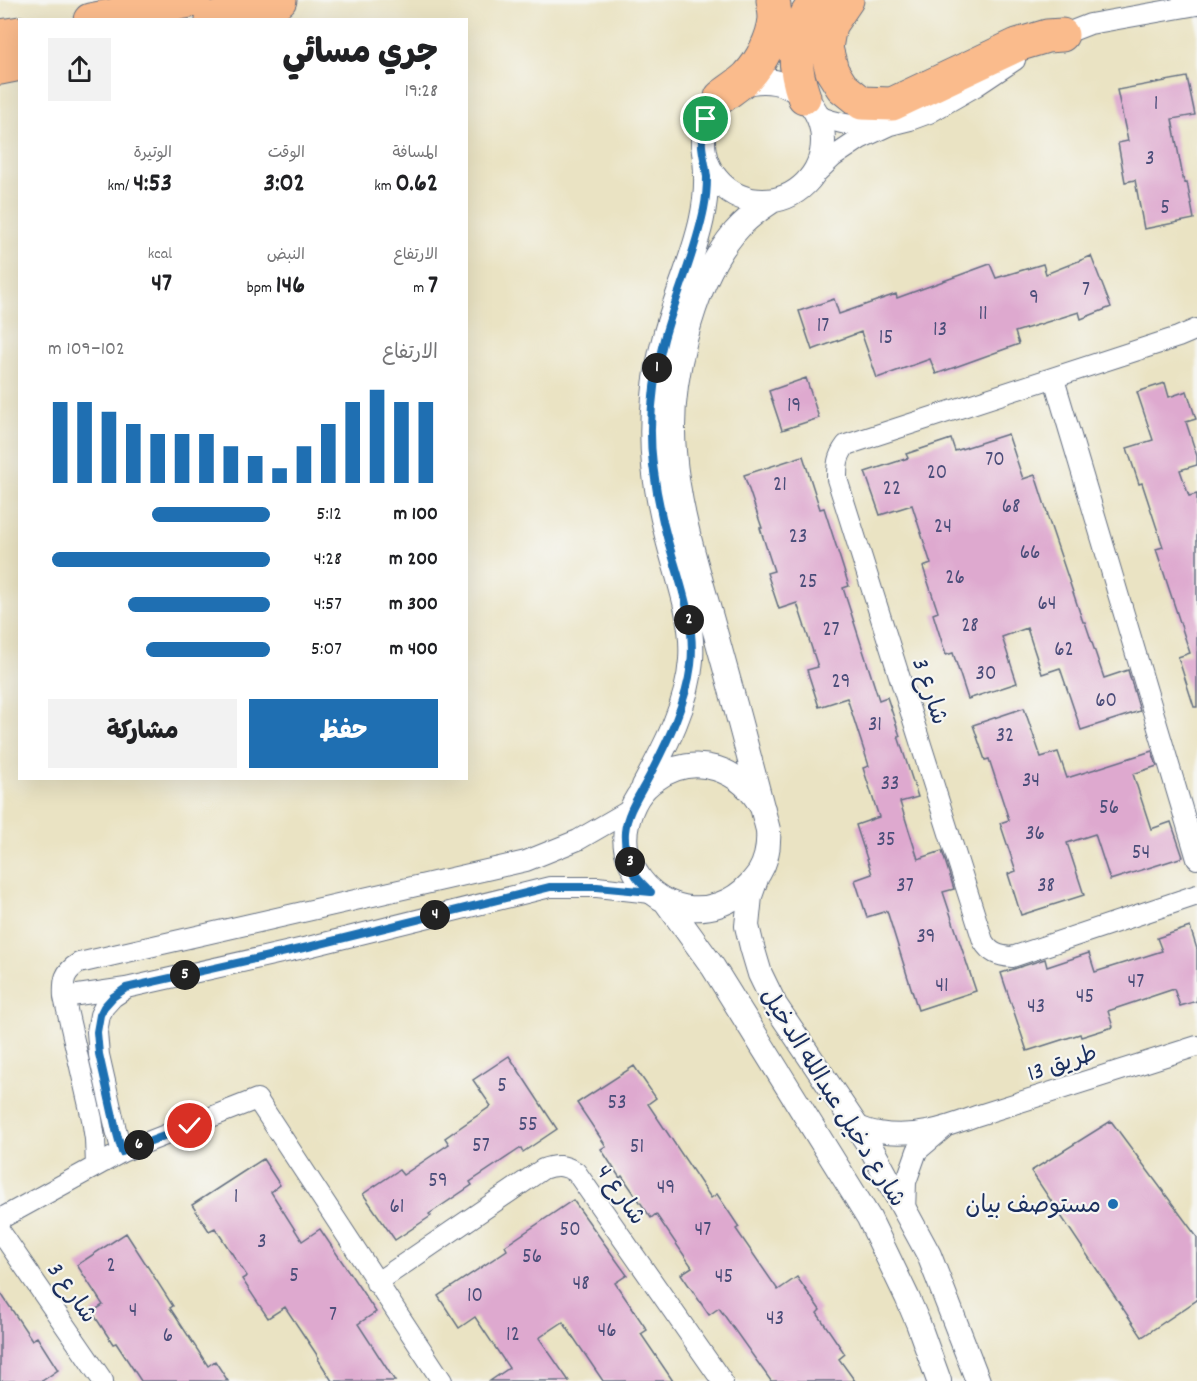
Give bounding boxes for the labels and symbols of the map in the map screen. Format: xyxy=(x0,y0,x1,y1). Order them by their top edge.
house number: 1 xyxy=(1154,90,1158,120)
pin xyxy=(680,93,731,144)
house number: 3 xyxy=(1145,145,1155,175)
house number: 5 xyxy=(1160,194,1170,224)
house number: 7 xyxy=(1082,276,1090,306)
house number: 9 xyxy=(1029,284,1039,314)
house number: 11 xyxy=(978,300,988,330)
house number: 17 xyxy=(817,312,829,342)
house number: 13 xyxy=(933,316,947,346)
house number: 15 xyxy=(879,324,893,354)
pin: 1 xyxy=(642,353,672,383)
house number: 19 xyxy=(787,392,801,422)
house number: 70 xyxy=(985,446,1005,476)
house number: 20 xyxy=(927,459,947,489)
house number: 21 xyxy=(773,471,787,501)
house number: 22 xyxy=(883,475,901,505)
house number: 68 xyxy=(1002,493,1020,523)
house number: 24 xyxy=(934,513,952,543)
house number: 23 xyxy=(789,523,807,553)
house number: 66 xyxy=(1020,539,1040,569)
house number: 26 xyxy=(945,564,965,594)
house number: 25 xyxy=(799,568,817,598)
house number: 64 xyxy=(1037,590,1057,620)
pin: 2 xyxy=(674,605,704,635)
house number: 28 xyxy=(961,612,979,642)
house number: 27 xyxy=(822,616,840,646)
house number: 62 xyxy=(1054,636,1074,666)
street label: شارع 3 xyxy=(901,654,955,730)
house number: 30 xyxy=(976,660,996,690)
house number: 29 xyxy=(832,668,850,698)
house number: 60 xyxy=(1095,687,1117,717)
house number: 31 xyxy=(868,711,882,741)
house number: 32 xyxy=(996,722,1014,752)
house number: 34 xyxy=(1022,767,1040,797)
house number: 33 xyxy=(881,770,899,800)
house number: 56 xyxy=(1099,794,1119,824)
house number: 36 xyxy=(1025,820,1045,850)
house number: 35 xyxy=(876,826,896,856)
house number: 54 xyxy=(1132,839,1150,869)
pin: 3 xyxy=(615,847,645,877)
house number: 37 xyxy=(896,872,914,902)
house number: 38 xyxy=(1037,872,1055,902)
pin: 4 xyxy=(420,900,450,930)
house number: 39 xyxy=(917,923,935,953)
pin: 5 xyxy=(170,960,200,990)
house number: 47 xyxy=(1128,968,1144,998)
house number: 41 xyxy=(935,972,949,1002)
street label: شارع دخيل عبدالله الدخيل xyxy=(750,983,913,1215)
house number: 45 xyxy=(1076,983,1094,1013)
house number: 43 xyxy=(1027,993,1045,1023)
street label: طريق 13 xyxy=(1024,1038,1102,1092)
house number: 5 xyxy=(497,1072,507,1102)
house number: 53 xyxy=(607,1089,627,1119)
pin xyxy=(164,1100,215,1151)
house number: 55 xyxy=(518,1111,538,1141)
pin: 6 xyxy=(124,1130,154,1160)
house number: 57 xyxy=(472,1132,490,1162)
house number: 51 xyxy=(630,1133,644,1163)
street label: شارع 4 xyxy=(586,1158,653,1233)
house number: 59 xyxy=(428,1167,448,1197)
house number: 49 xyxy=(657,1174,675,1204)
house number: 1 xyxy=(234,1183,238,1213)
place label: مستوصف بيان xyxy=(965,1190,1101,1224)
house number: 61 xyxy=(390,1193,404,1223)
marker: مستوصف بيان xyxy=(1106,1197,1120,1211)
house number: 50 xyxy=(559,1216,581,1246)
house number: 47 xyxy=(695,1216,711,1246)
house number: 3 xyxy=(257,1228,267,1258)
house number: 56 xyxy=(522,1243,542,1273)
house number: 2 xyxy=(106,1252,116,1282)
street label: شارع 3 xyxy=(37,1256,104,1331)
house number: 5 xyxy=(289,1262,299,1292)
house number: 45 xyxy=(715,1263,733,1293)
house number: 48 xyxy=(572,1270,590,1300)
house number: 10 xyxy=(467,1282,483,1312)
house number: 4 xyxy=(129,1297,137,1327)
house number: 7 xyxy=(329,1301,337,1331)
house number: 43 xyxy=(766,1305,784,1335)
house number: 46 xyxy=(597,1317,617,1347)
house number: 12 xyxy=(506,1321,520,1351)
house number: 6 xyxy=(163,1322,173,1352)

